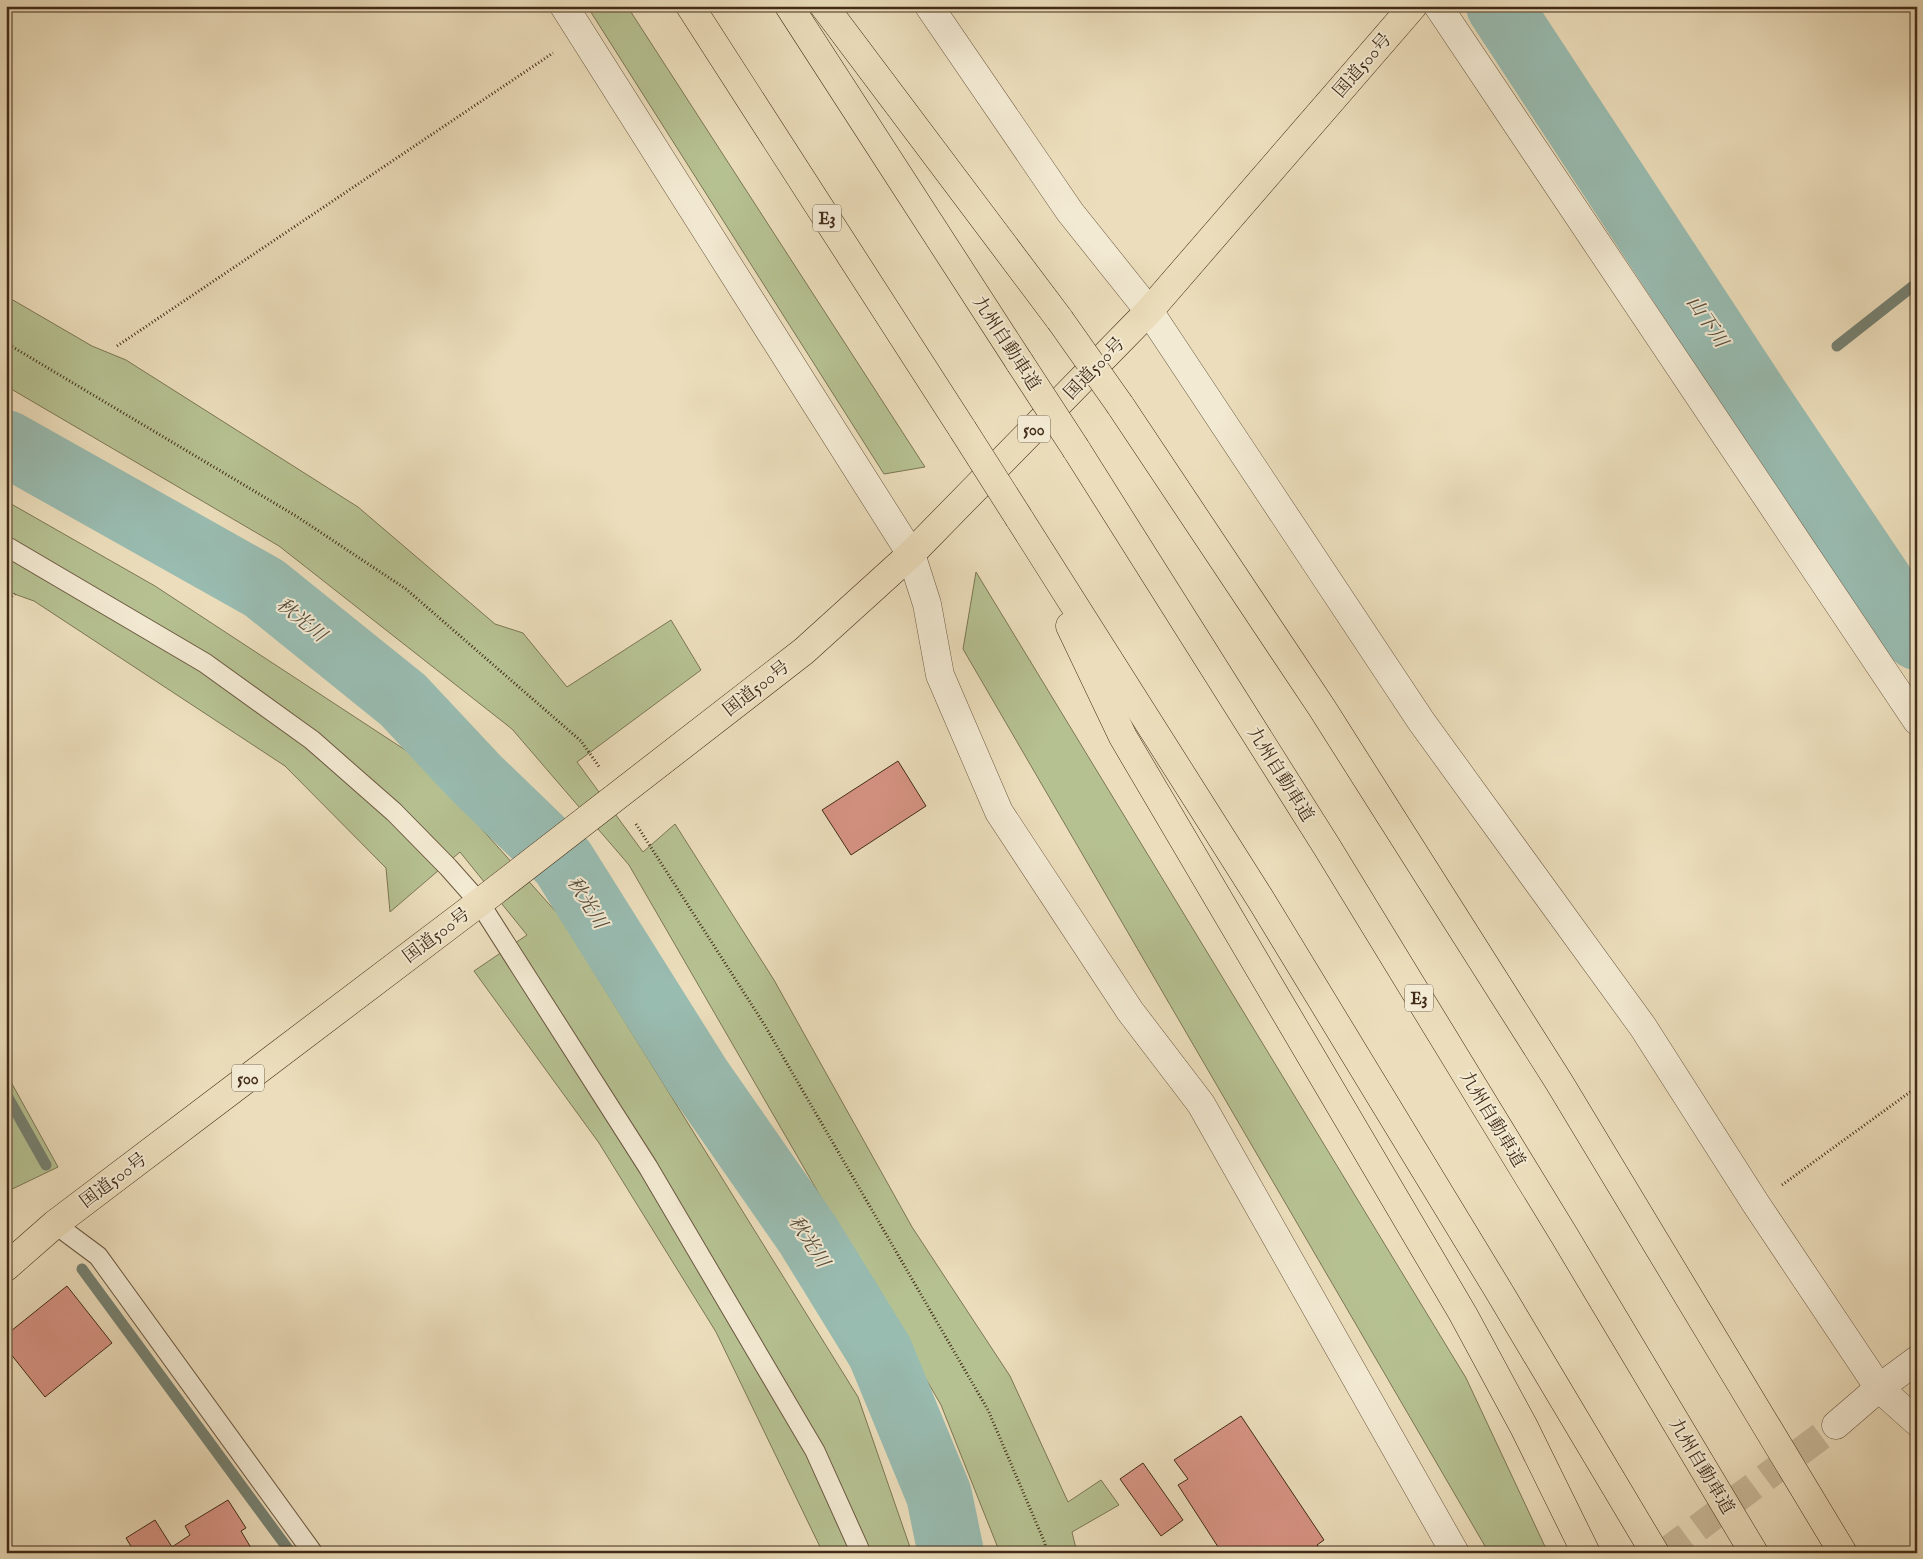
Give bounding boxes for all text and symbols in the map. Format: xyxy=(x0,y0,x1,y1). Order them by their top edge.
street label: 国道500号 xyxy=(1329,29,1397,103)
road number: E3 xyxy=(813,204,841,232)
street label: 九州自動車道 xyxy=(967,292,1045,395)
water label: 山下川 xyxy=(1680,292,1733,354)
street label: 国道500号 xyxy=(1060,333,1130,405)
road number: 500 xyxy=(1018,416,1050,442)
water label: 秋光川 xyxy=(271,593,332,649)
street label: 国道500号 xyxy=(719,656,795,722)
street label: 九州自動車道 xyxy=(1241,723,1318,827)
water label: 秋光川 xyxy=(561,873,613,935)
street label: 国道500号 xyxy=(399,904,475,969)
road number: E3 xyxy=(1405,984,1433,1011)
road number: 500 xyxy=(232,1064,264,1092)
street label: 九州自動車道 xyxy=(1454,1068,1529,1172)
street label: 国道500号 xyxy=(76,1149,152,1214)
water label: 秋光川 xyxy=(783,1212,835,1274)
street label: 九州自動車道 xyxy=(1663,1415,1738,1519)

